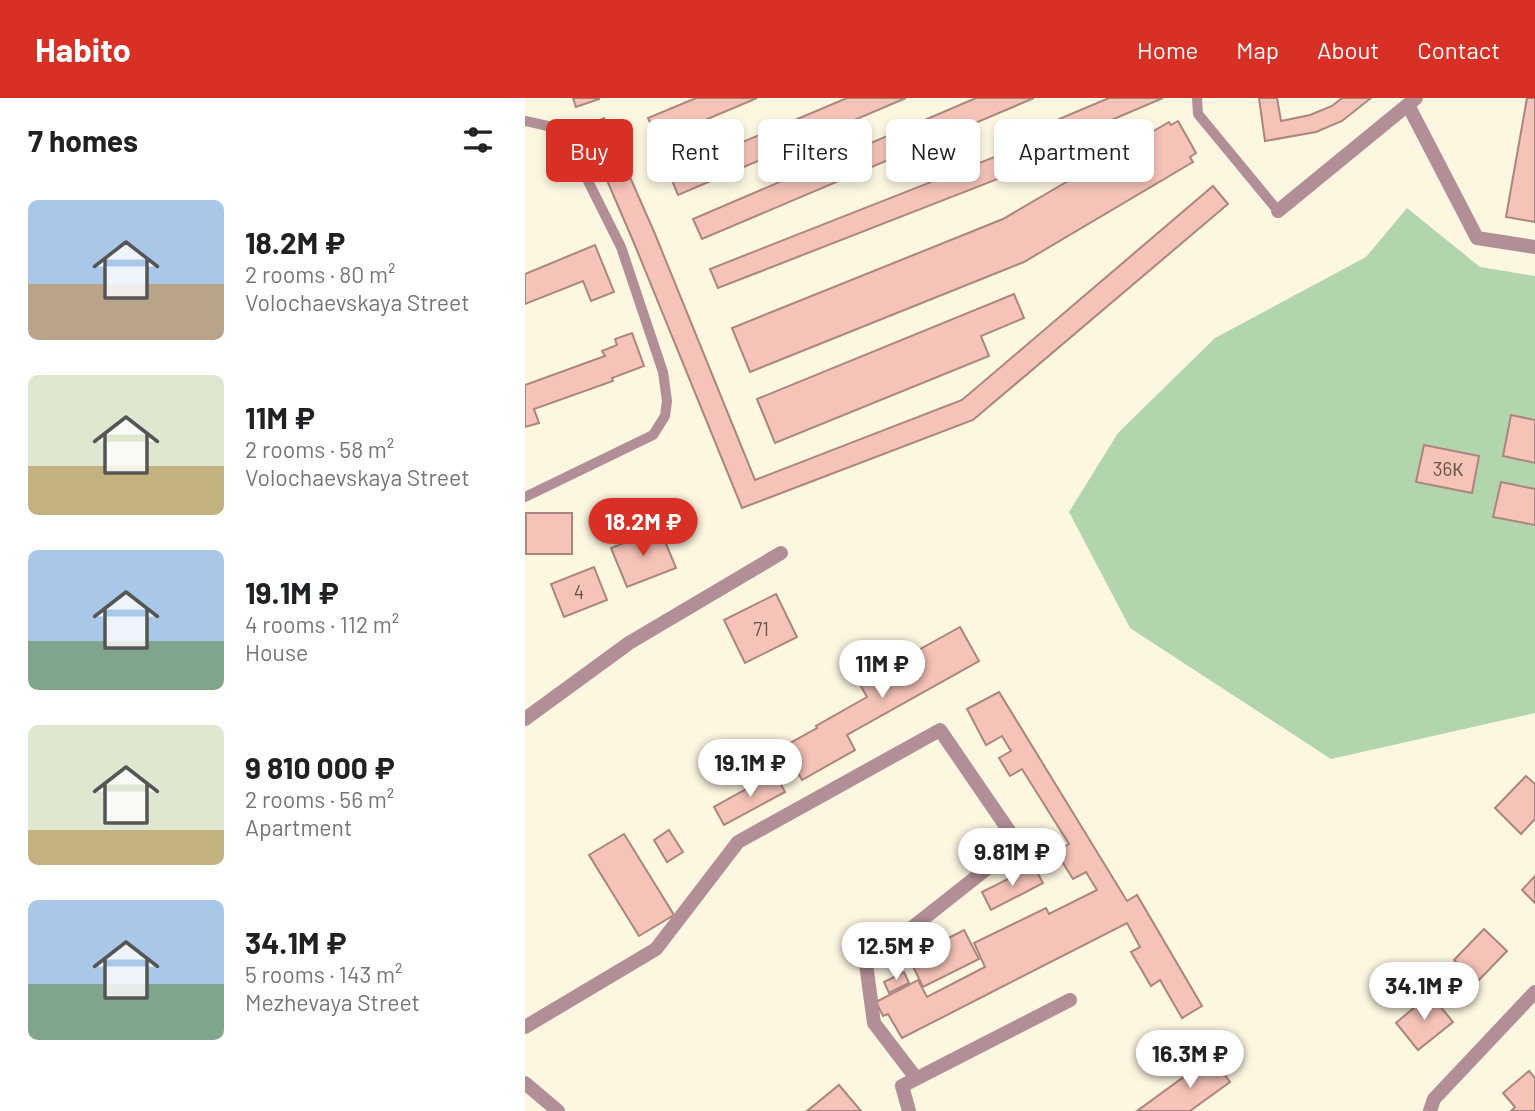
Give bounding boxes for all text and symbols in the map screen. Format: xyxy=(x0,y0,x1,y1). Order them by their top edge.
text: Habito xyxy=(35,29,131,69)
text: Home xyxy=(1137,35,1198,64)
text: Map xyxy=(1236,35,1279,64)
text: About xyxy=(1317,35,1379,64)
text: Contact xyxy=(1417,35,1500,64)
chip: Buy xyxy=(546,119,633,182)
chip: Rent xyxy=(647,119,744,182)
chip: Filters xyxy=(758,119,872,182)
chip: New xyxy=(886,119,980,182)
chip: Apartment xyxy=(994,119,1154,182)
icon: filters xyxy=(459,121,497,159)
text: 7 homes xyxy=(28,122,138,158)
text: 18.2M ₽ xyxy=(245,224,345,260)
icon: home xyxy=(84,228,168,312)
text: 2 rooms · 80 m² xyxy=(245,260,395,288)
text: Volochaevskaya Street xyxy=(245,288,470,316)
text: 11M ₽ xyxy=(245,399,315,435)
icon: home xyxy=(84,403,168,487)
text: 2 rooms · 58 m² xyxy=(245,435,394,463)
house number: 36К xyxy=(1433,457,1463,480)
text: Volochaevskaya Street xyxy=(245,463,470,491)
pin: 18.2M ₽ xyxy=(578,498,708,558)
text: 18.2M ₽ xyxy=(605,507,681,535)
text: 19.1M ₽ xyxy=(245,574,339,610)
icon: home xyxy=(84,578,168,662)
house number: 4 xyxy=(574,580,584,603)
text: 4 rooms · 112 m² xyxy=(245,610,399,638)
house number: 71 xyxy=(753,617,769,640)
text: House xyxy=(245,638,308,666)
pin: 11M ₽ xyxy=(833,640,931,700)
text: 11M ₽ xyxy=(855,649,909,677)
pin: 19.1M ₽ xyxy=(685,740,815,799)
text: 19.1M ₽ xyxy=(714,748,786,776)
text: 9 810 000 ₽ xyxy=(245,749,395,785)
icon: home xyxy=(84,753,168,837)
text: 2 rooms · 56 m² xyxy=(245,785,394,813)
text: Apartment xyxy=(245,813,352,841)
pin: 9.81M ₽ xyxy=(947,828,1077,888)
text: 9.81M ₽ xyxy=(974,837,1050,865)
pin: 12.5M ₽ xyxy=(831,922,961,982)
text: 34.1M ₽ xyxy=(245,924,347,960)
icon: home xyxy=(84,928,168,1012)
text: 12.5M ₽ xyxy=(858,931,934,959)
text: 5 rooms · 143 m² xyxy=(245,960,403,988)
pin: 34.1M ₽ xyxy=(1359,962,1489,1022)
text: 34.1M ₽ xyxy=(1385,971,1463,999)
text: Mezhevaya Street xyxy=(245,988,420,1016)
pin: 16.3M ₽ xyxy=(1125,1030,1255,1090)
text: 16.3M ₽ xyxy=(1152,1039,1228,1067)

